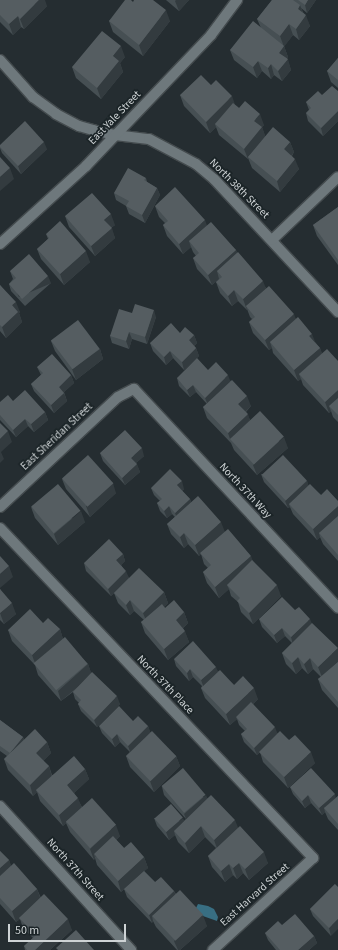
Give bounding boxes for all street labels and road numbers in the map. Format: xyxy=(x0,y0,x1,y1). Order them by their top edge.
street label: East Yale Street xyxy=(86,88,144,148)
street label: North 38th Street xyxy=(206,156,272,222)
street label: East Sheridan Street xyxy=(19,400,95,474)
street label: North 37th Way xyxy=(216,461,274,521)
street label: North 37th Place xyxy=(134,653,196,717)
street label: North 37th Street xyxy=(44,836,106,904)
street label: East Harvard Street xyxy=(218,860,292,930)

